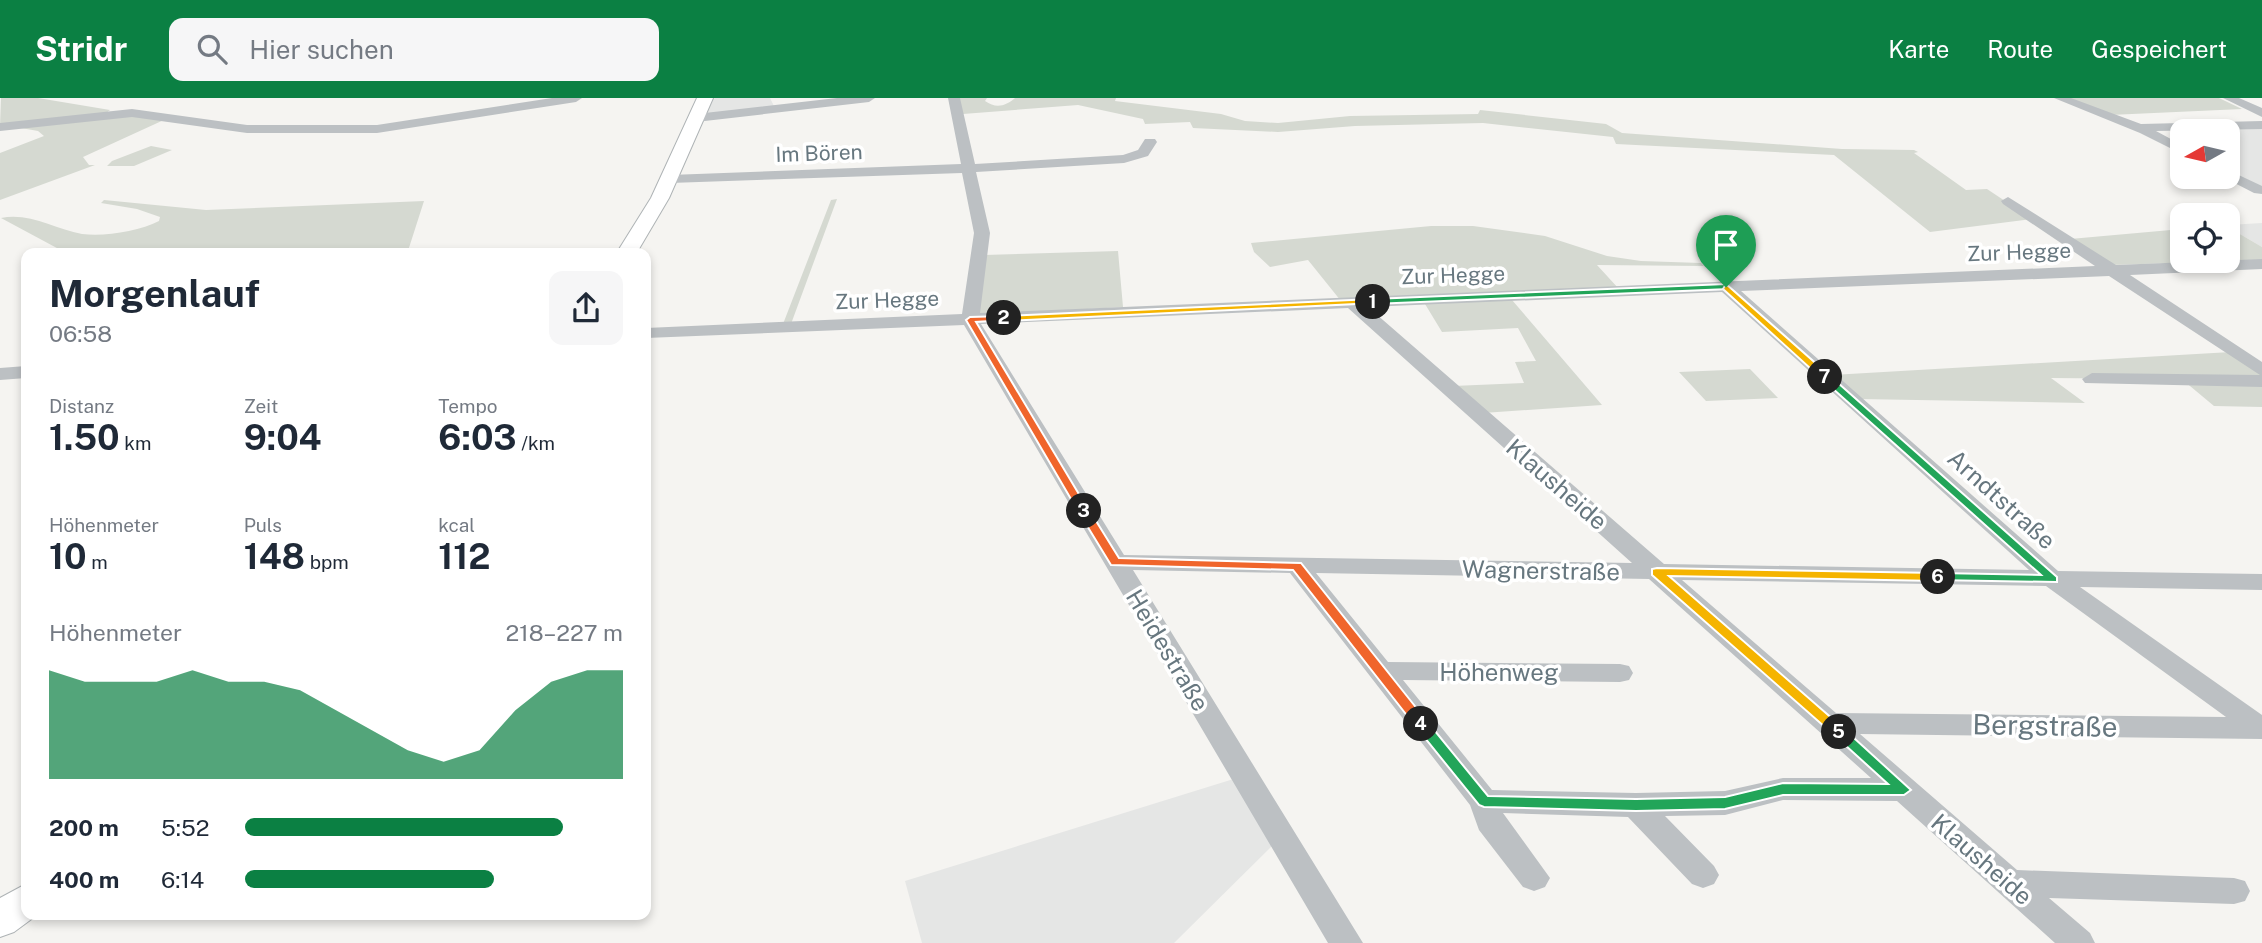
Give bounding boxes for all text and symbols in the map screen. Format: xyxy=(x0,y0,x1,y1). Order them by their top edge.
search box xyxy=(169,18,659,81)
text: Stridr xyxy=(35,30,127,68)
icon: search xyxy=(193,30,231,68)
text: Hier suchen xyxy=(249,34,394,65)
text: Karte xyxy=(1888,35,1949,63)
text: Route xyxy=(1987,35,2053,63)
text: Gespeichert xyxy=(2091,35,2227,63)
north arrow xyxy=(2170,119,2240,189)
map controls xyxy=(2170,119,2240,273)
street label: Im Bören xyxy=(775,139,863,167)
button: locate xyxy=(2170,203,2240,273)
pin xyxy=(1696,215,1756,287)
icon: arrive xyxy=(1707,226,1745,264)
street label: Zur Hegge xyxy=(1967,238,2071,266)
street label: Zur Hegge xyxy=(1401,261,1505,289)
text: Morgenlauf xyxy=(49,271,260,316)
button: share xyxy=(549,271,623,345)
pin: 1 xyxy=(1356,284,1390,320)
street label: Zur Hegge xyxy=(835,286,939,314)
text: 1 xyxy=(1368,290,1377,312)
pin: 2 xyxy=(986,300,1021,336)
text: 2 xyxy=(997,306,1010,328)
text: 06:58 xyxy=(49,320,112,347)
pin: 7 xyxy=(1808,360,1842,394)
text: 7 xyxy=(1819,365,1830,387)
text: Distanz xyxy=(49,395,114,417)
text: Zeit xyxy=(244,395,278,417)
text: Tempo xyxy=(438,395,498,417)
text: 1.50 xyxy=(49,417,120,458)
text: 9:04 xyxy=(244,417,322,458)
text: 6:03 xyxy=(438,417,517,458)
text: km xyxy=(120,432,151,454)
text: /km xyxy=(517,432,555,454)
street label: Klausheide xyxy=(1501,433,1613,535)
street label: Arndtstraße xyxy=(1942,443,2062,555)
pin: 3 xyxy=(1066,494,1102,528)
text: 3 xyxy=(1077,499,1090,521)
text: Höhenmeter xyxy=(49,514,159,536)
text: Puls xyxy=(244,514,282,536)
text: kcal xyxy=(438,514,475,536)
text: 10 xyxy=(49,536,87,577)
text: 148 xyxy=(244,536,305,577)
text: 112 xyxy=(438,536,491,577)
text: m xyxy=(87,551,108,573)
text: bpm xyxy=(305,551,349,573)
street label: Wagnerstraße xyxy=(1462,555,1620,585)
pin: 6 xyxy=(1920,560,1955,594)
text: 6 xyxy=(1931,565,1944,587)
street label: Heidestraße xyxy=(1121,584,1215,716)
text: Höhenmeter xyxy=(49,619,182,646)
text: 218–227 m xyxy=(506,619,623,646)
street label: Höhenweg xyxy=(1439,658,1559,686)
pin: 4 xyxy=(1404,706,1438,742)
street label: Bergstraße xyxy=(1972,707,2118,743)
text: 4 xyxy=(1414,712,1427,734)
pin: 5 xyxy=(1822,714,1856,750)
text: 5 xyxy=(1832,720,1845,742)
street label: Klausheide xyxy=(1926,808,2038,910)
text: 200 m xyxy=(49,814,119,841)
text: 5:52 xyxy=(161,814,209,841)
text: 400 m xyxy=(49,866,119,893)
text: 6:14 xyxy=(161,866,204,893)

